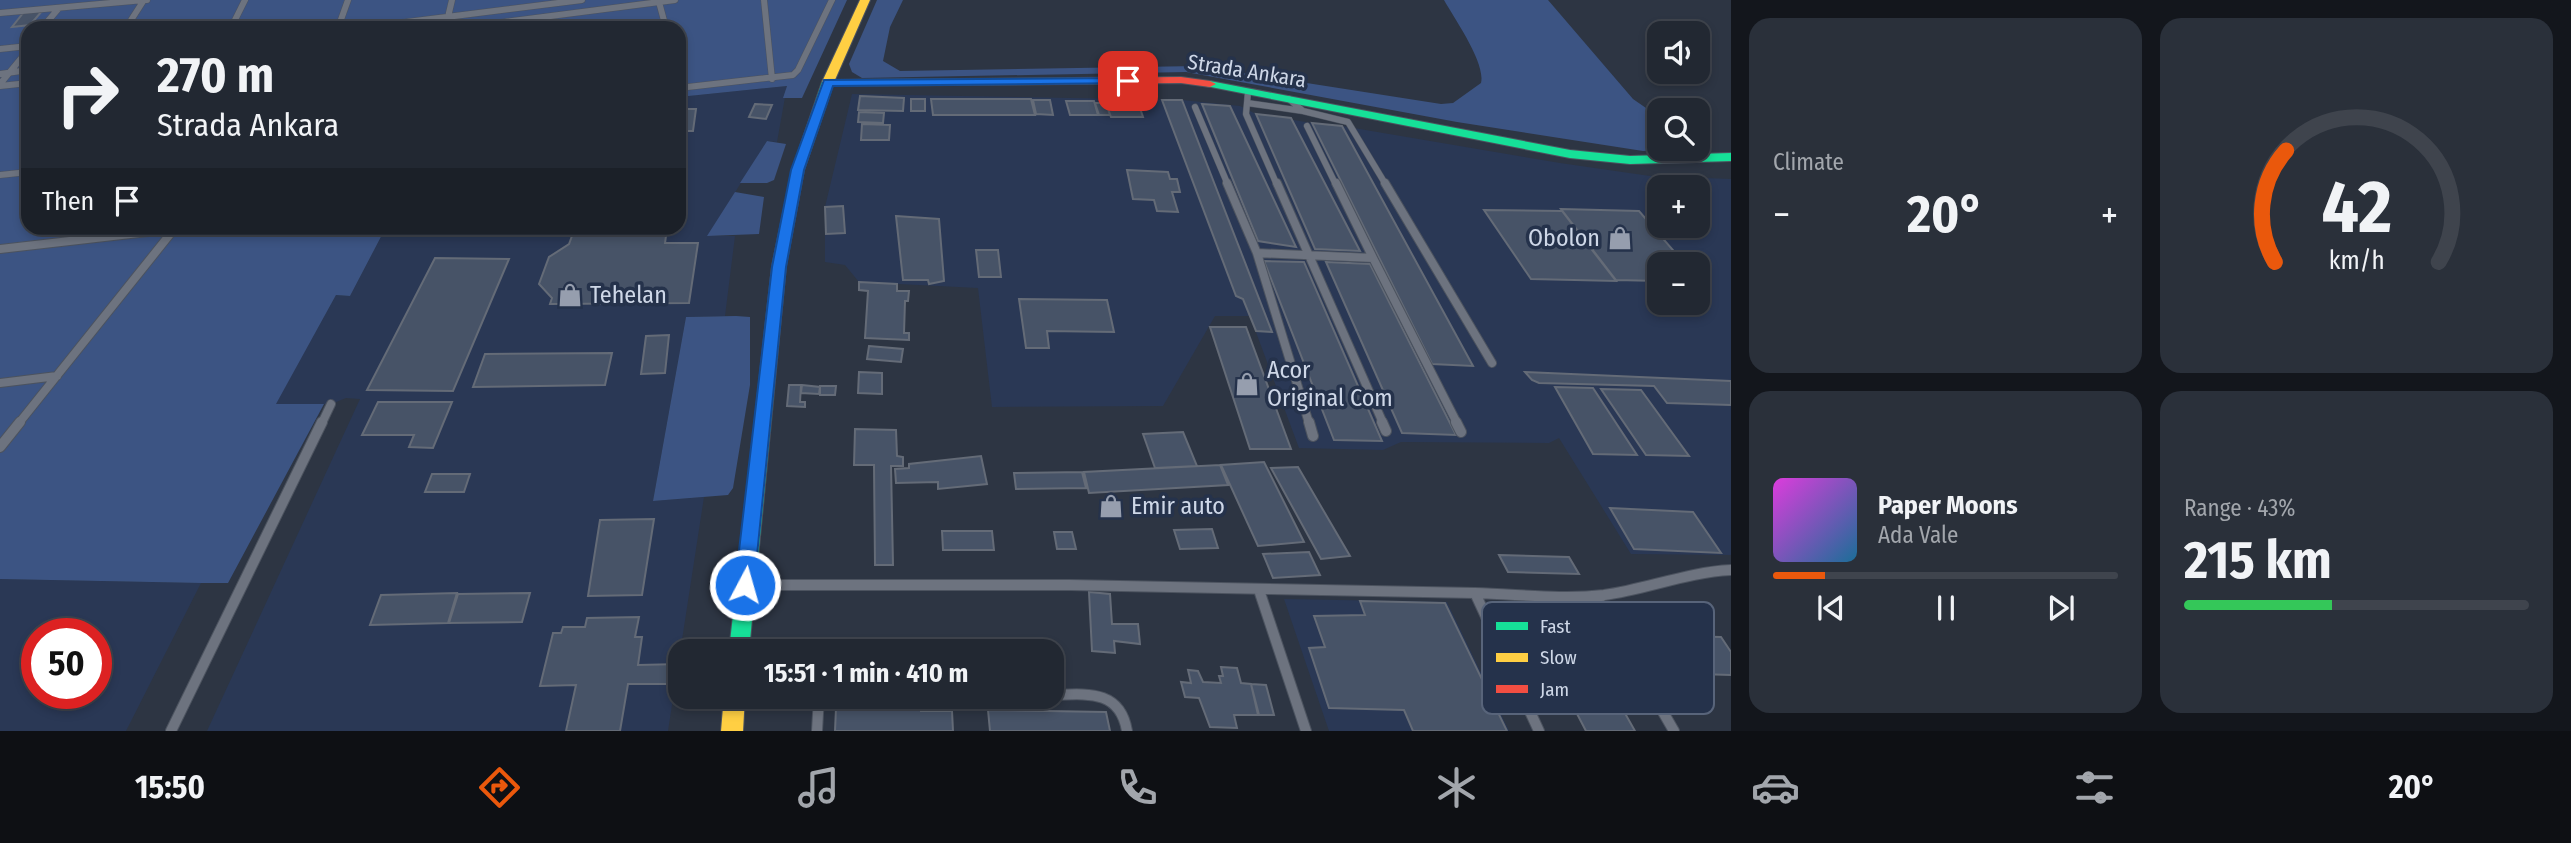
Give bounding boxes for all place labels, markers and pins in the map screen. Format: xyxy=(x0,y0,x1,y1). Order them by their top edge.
pin xyxy=(1098,51,1158,111)
place label: Obolon xyxy=(1528,224,1600,252)
shop icon: Obolon xyxy=(1606,224,1634,252)
shop icon: Tehelan xyxy=(556,281,584,309)
place label: Tehelan xyxy=(590,281,667,309)
place label: Acor Original Com xyxy=(1267,356,1393,412)
shop icon: Acor Original Com xyxy=(1233,370,1261,398)
shop icon: Emir auto xyxy=(1097,492,1125,520)
place label: Emir auto xyxy=(1131,492,1225,520)

